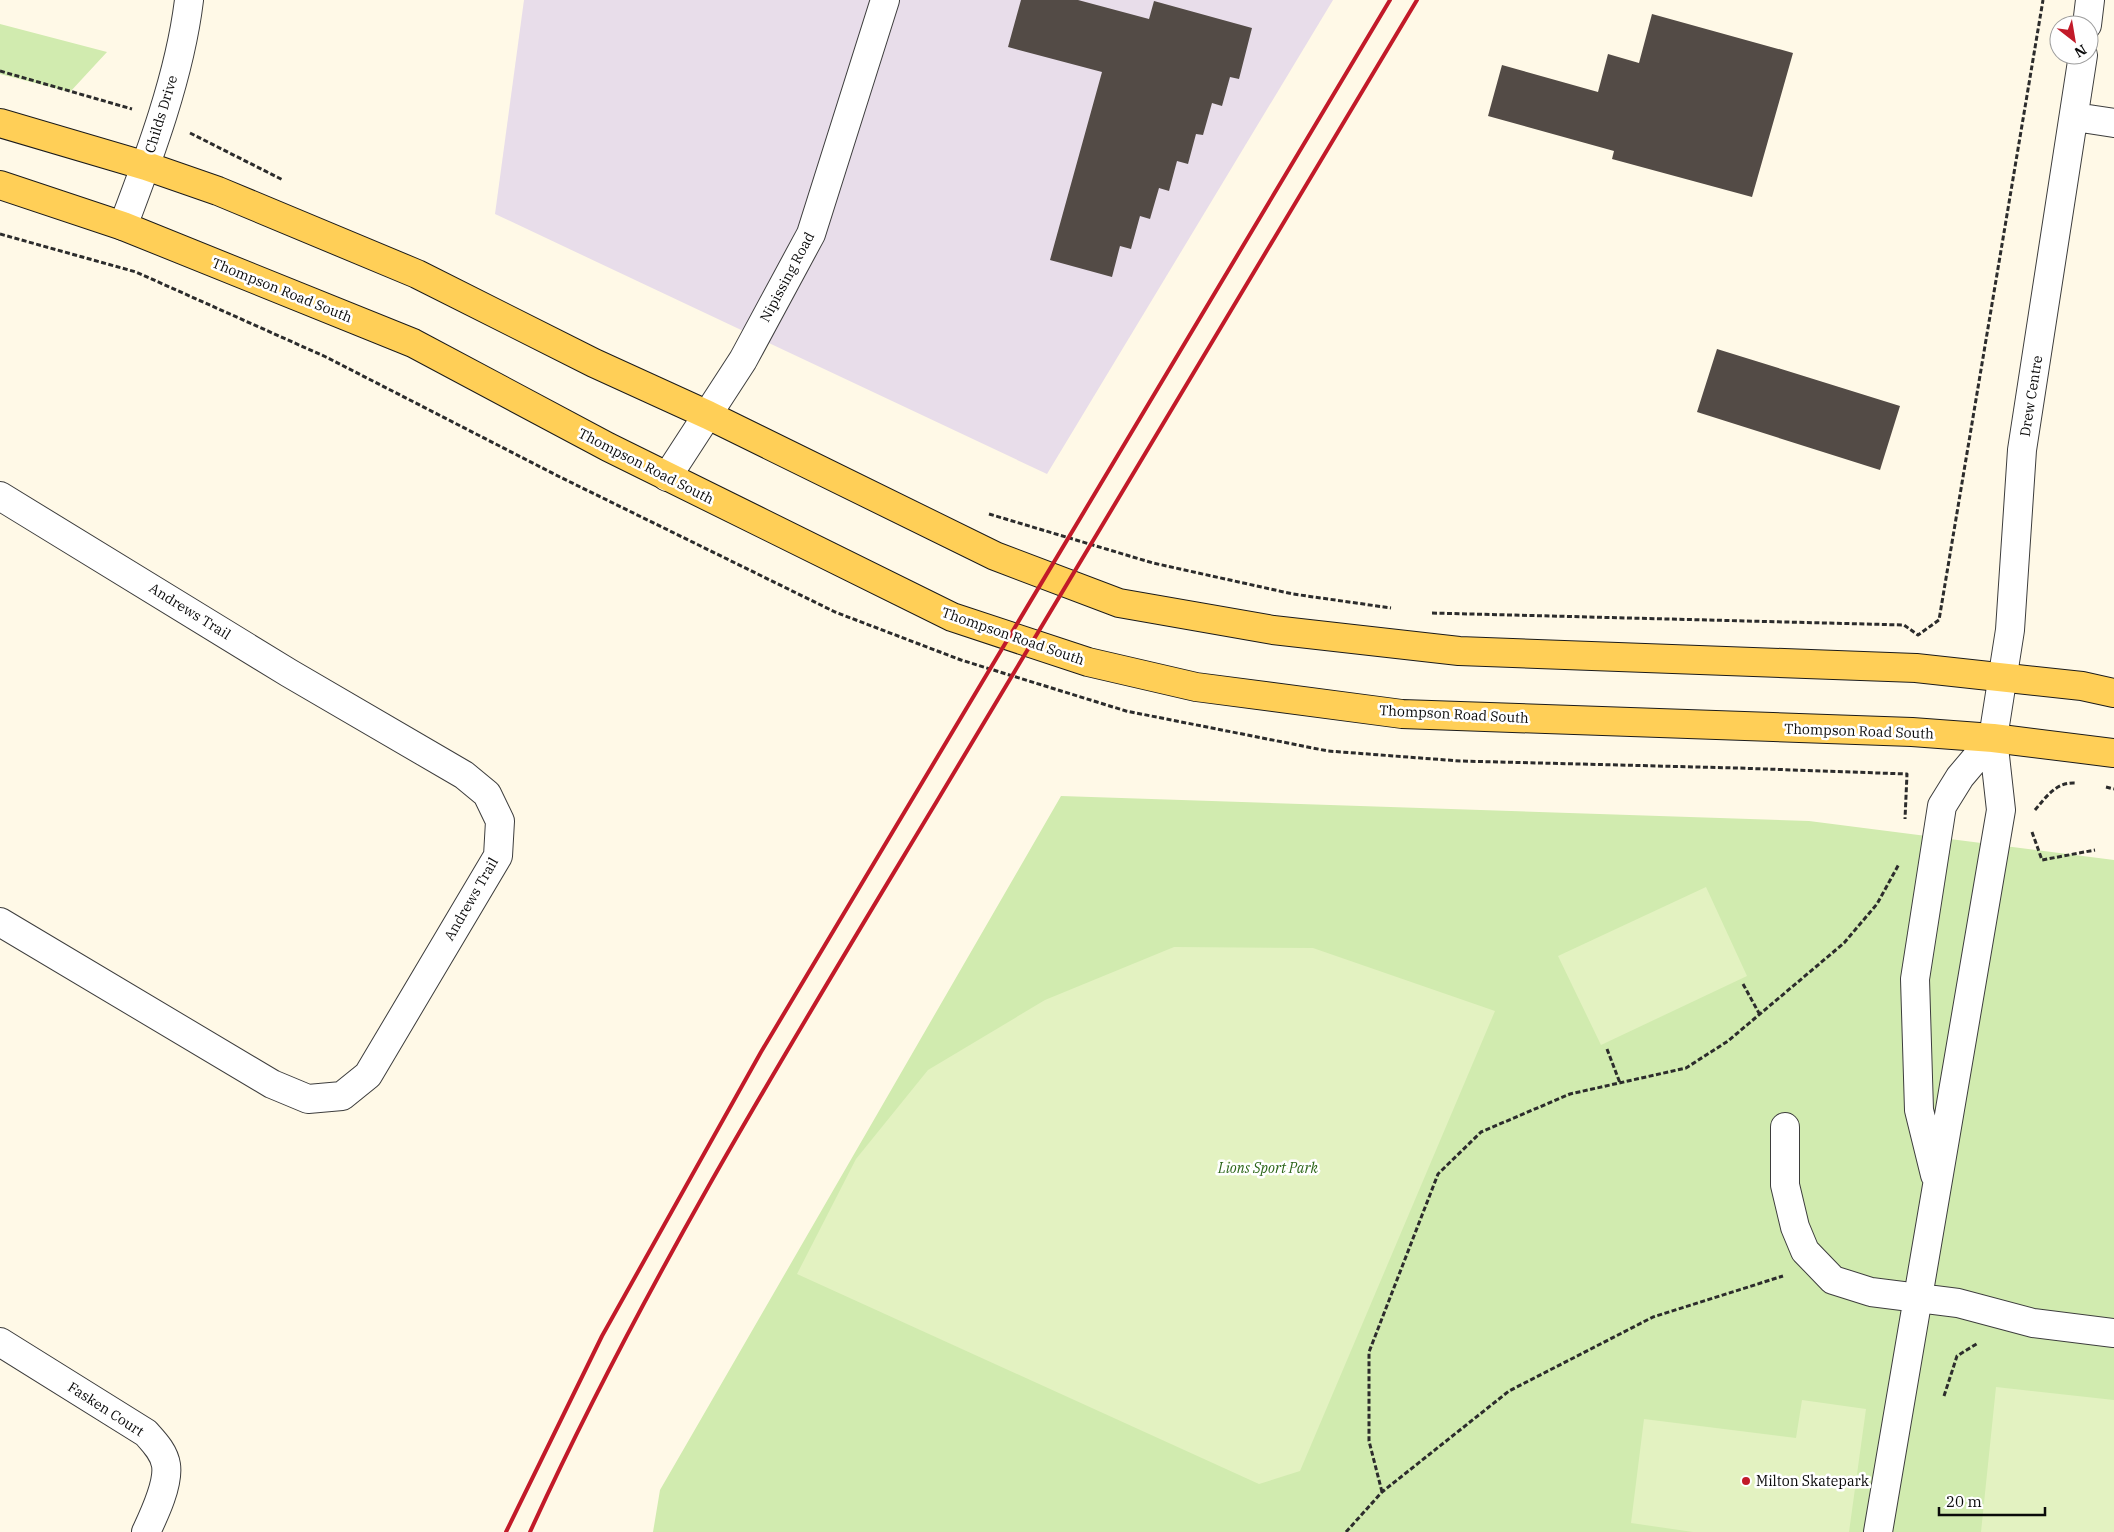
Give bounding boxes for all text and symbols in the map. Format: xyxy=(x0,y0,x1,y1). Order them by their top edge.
north arrow xyxy=(2049,15,2099,65)
text: N xyxy=(2071,41,2090,62)
street label: Childs Drive xyxy=(141,73,181,155)
street label: Nipissing Road xyxy=(756,228,819,325)
street label: Thompson Road South xyxy=(209,254,355,326)
street label: Drew Centre xyxy=(2016,354,2046,438)
street label: Thompson Road South xyxy=(575,424,717,508)
street label: Andrews Trail xyxy=(146,579,234,643)
street label: Thompson Road South xyxy=(939,603,1087,669)
street label: Thompson Road South xyxy=(1379,701,1529,727)
street label: Thompson Road South xyxy=(1784,719,1934,743)
street label: Andrews Trail xyxy=(440,854,502,944)
park label: Lions Sport Park xyxy=(1217,1159,1319,1177)
street label: Fasken Court xyxy=(65,1378,147,1440)
place label: Milton Skatepark xyxy=(1756,1472,1870,1490)
marker: Milton Skatepark xyxy=(1740,1475,1752,1487)
scale bar xyxy=(1939,1484,2045,1516)
text: 20 m xyxy=(1946,1492,1982,1511)

